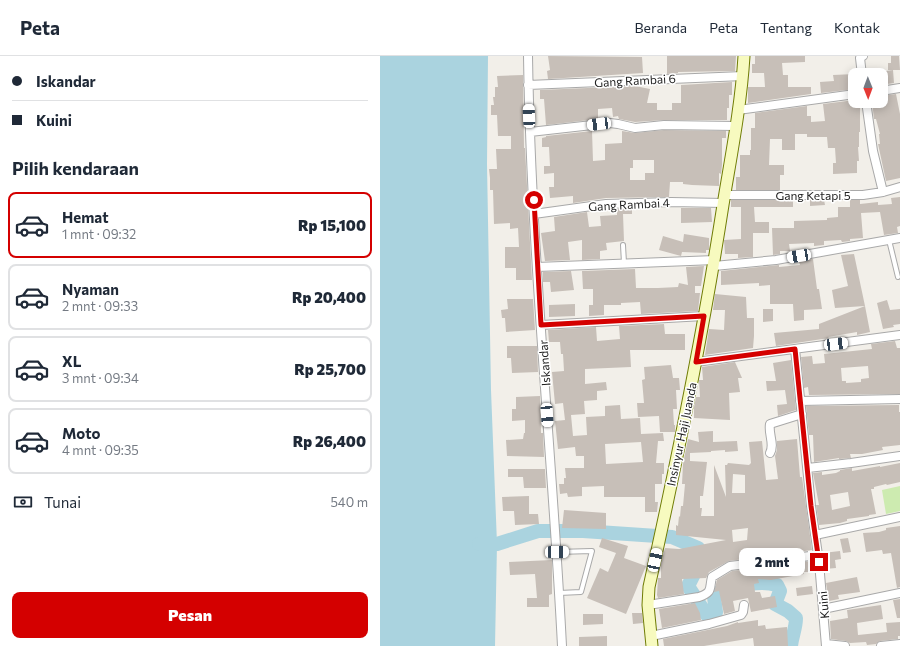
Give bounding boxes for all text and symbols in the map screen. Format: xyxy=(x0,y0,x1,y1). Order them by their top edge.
text: Peta xyxy=(20,16,60,39)
text: Beranda xyxy=(635,19,687,36)
text: Peta xyxy=(709,19,738,36)
text: Tentang xyxy=(760,19,812,36)
text: Kontak xyxy=(834,19,880,36)
north arrow xyxy=(848,68,888,108)
map controls xyxy=(848,68,888,108)
street label: Gang Rambai 6 xyxy=(594,71,676,89)
text: Iskandar xyxy=(36,72,96,90)
car xyxy=(523,104,535,128)
text: Kuini xyxy=(36,111,72,129)
car xyxy=(586,117,612,131)
text: Pilih kendaraan xyxy=(12,157,139,179)
street label: Gang Ketapi 5 xyxy=(775,188,851,202)
route start xyxy=(525,191,543,209)
street label: Gang Rambai 4 xyxy=(588,195,670,213)
icon: car xyxy=(14,207,50,243)
text: Hemat xyxy=(62,208,108,226)
text: Rp 15,100 xyxy=(298,216,366,234)
text: 1 mnt · 09:32 xyxy=(62,226,136,242)
car xyxy=(786,248,812,264)
icon: car xyxy=(14,279,50,315)
text: Nyaman xyxy=(62,280,119,298)
text: Rp 20,400 xyxy=(292,288,366,306)
text: 2 mnt · 09:33 xyxy=(62,298,138,314)
car xyxy=(823,337,849,351)
street label: Iskandar xyxy=(535,339,553,387)
icon: car xyxy=(14,351,50,387)
text: XL xyxy=(62,352,81,370)
text: Rp 25,700 xyxy=(294,360,366,378)
text: 3 mnt · 09:34 xyxy=(62,370,139,386)
street label: Insinyur Haji Juanda xyxy=(663,381,700,487)
car xyxy=(540,403,554,427)
icon: car xyxy=(14,423,50,459)
text: Moto xyxy=(62,424,101,442)
text: Rp 26,400 xyxy=(293,432,366,450)
text: 4 mnt · 09:35 xyxy=(62,442,139,458)
icon: cash xyxy=(12,491,34,513)
text: Tunai xyxy=(44,493,81,511)
text: 540 m xyxy=(330,494,368,510)
car xyxy=(545,546,569,558)
car xyxy=(647,547,663,573)
callout: 2 mnt xyxy=(739,548,805,576)
route end xyxy=(810,553,828,571)
text: 2 mnt xyxy=(755,554,789,570)
street label: Kuini xyxy=(815,591,831,619)
button: Pesan xyxy=(12,592,368,638)

